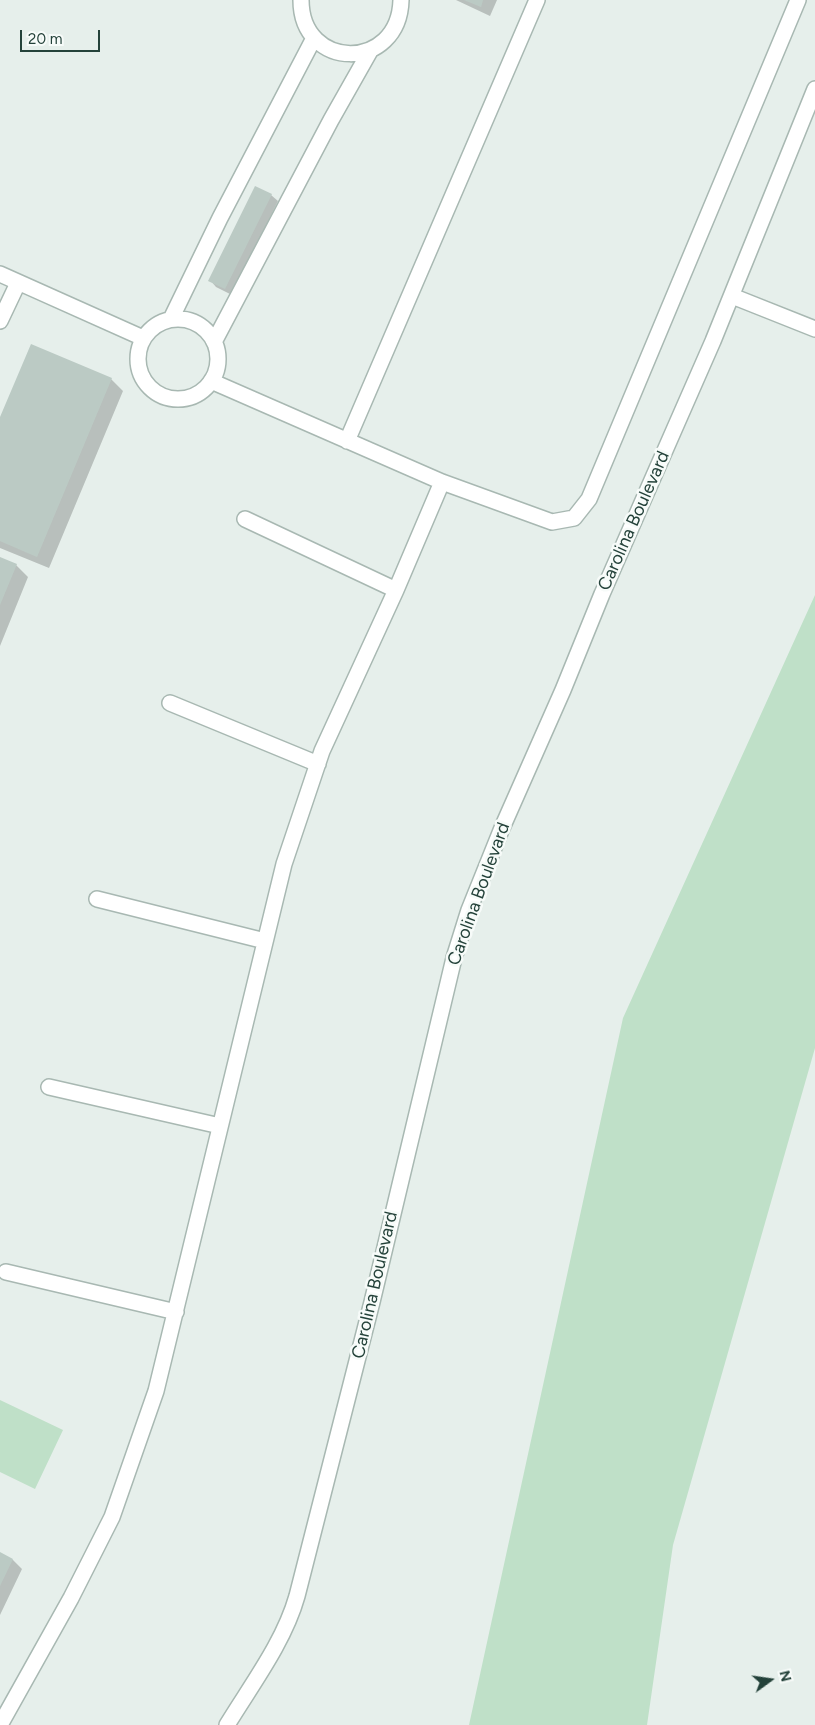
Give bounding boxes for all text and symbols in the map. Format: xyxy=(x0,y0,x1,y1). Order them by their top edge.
scale bar xyxy=(22,20,102,52)
text: 20 m xyxy=(28,30,62,48)
street label: Carolina Boulevard xyxy=(594,448,674,594)
street label: Carolina Boulevard xyxy=(443,820,515,968)
street label: Carolina Boulevard xyxy=(348,1209,402,1361)
north arrow xyxy=(745,1655,795,1705)
text: N xyxy=(775,1669,795,1684)

